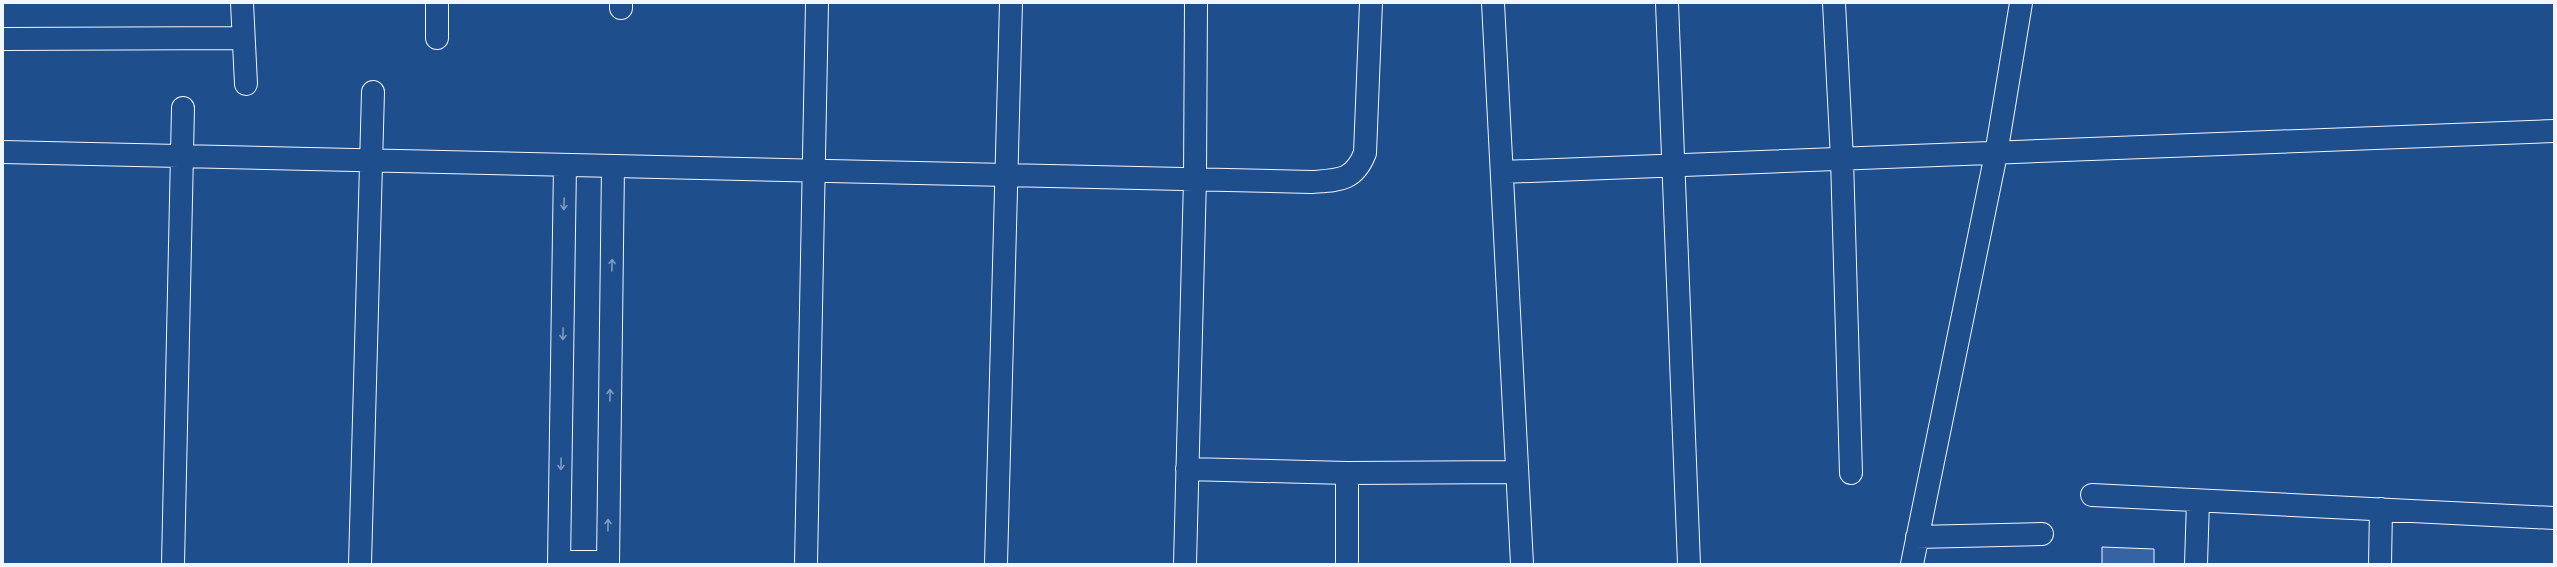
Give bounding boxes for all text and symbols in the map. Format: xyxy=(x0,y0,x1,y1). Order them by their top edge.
one-way arrow xyxy=(561,197,568,210)
one-way arrow xyxy=(608,259,616,272)
one-way arrow xyxy=(559,327,566,340)
one-way arrow xyxy=(606,389,614,402)
one-way arrow xyxy=(557,457,565,470)
one-way arrow xyxy=(604,519,612,532)

